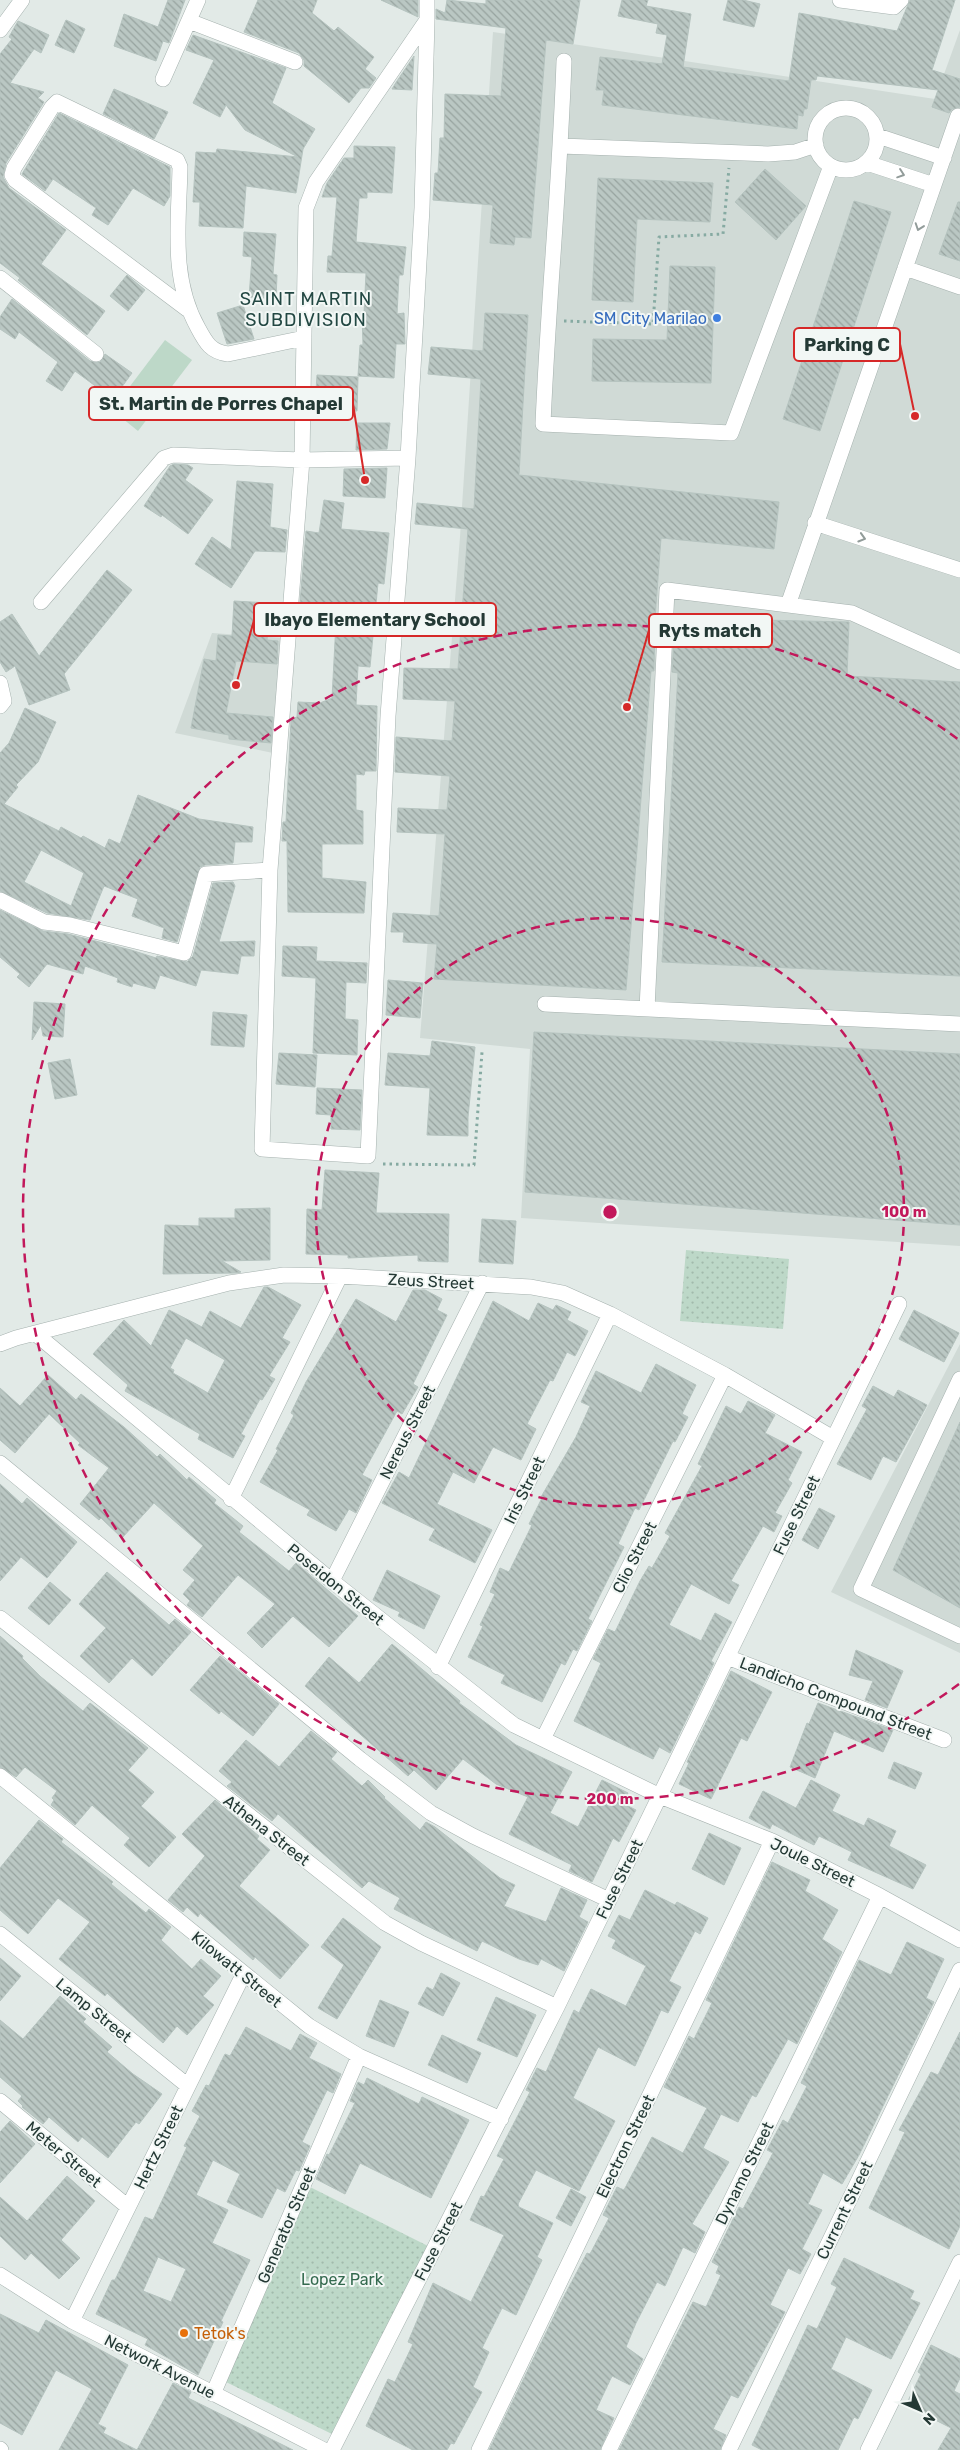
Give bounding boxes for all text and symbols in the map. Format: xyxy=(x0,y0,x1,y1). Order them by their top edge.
one-way arrow xyxy=(896,168,904,178)
one-way arrow xyxy=(915,222,925,231)
district label: SAINT MARTIN SUBDIVISION xyxy=(240,288,372,331)
place label: SM City Marilao xyxy=(594,309,707,328)
marker: SM City Marilao xyxy=(711,312,723,324)
callout: Parking C xyxy=(794,328,900,361)
text: Parking C xyxy=(804,334,890,356)
callout: St. Martin de Porres Chapel xyxy=(89,387,353,420)
text: St. Martin de Porres Chapel xyxy=(99,393,343,415)
one-way arrow xyxy=(857,532,865,542)
callout: Ibayo Elementary School xyxy=(254,603,496,636)
text: Ibayo Elementary School xyxy=(264,609,486,631)
callout: Ryts match xyxy=(649,614,772,647)
text: Ryts match xyxy=(658,620,762,642)
centre of rings xyxy=(601,1203,619,1221)
text: 100 m xyxy=(882,1203,926,1221)
street label: Zeus Street xyxy=(387,1270,475,1293)
street label: Nereus Street xyxy=(376,1382,439,1482)
street label: Iris Street xyxy=(500,1453,549,1527)
street label: Fuse Street xyxy=(769,1472,824,1558)
street label: Clio Street xyxy=(608,1518,661,1596)
street label: Poseidon Street xyxy=(283,1540,388,1629)
street label: Landicho Compound Street xyxy=(737,1653,935,1744)
text: 200 m xyxy=(586,1790,634,1808)
street label: Athena Street xyxy=(220,1791,314,1870)
street label: Joule Street xyxy=(767,1834,858,1891)
street label: Fuse Street xyxy=(592,1836,647,1922)
street label: Kilowatt Street xyxy=(188,1927,286,2012)
street label: Lamp Street xyxy=(52,1974,135,2047)
street label: Electron Street xyxy=(592,2091,659,2201)
street label: Hertz Street xyxy=(130,2102,187,2192)
street label: Meter Street xyxy=(22,2117,105,2191)
street label: Dynamo Street xyxy=(711,2119,778,2228)
street label: Current Street xyxy=(812,2158,876,2263)
street label: Generator Street xyxy=(253,2164,320,2286)
street label: Fuse Street xyxy=(410,2199,466,2284)
park label: Lopez Park xyxy=(301,2270,384,2289)
place label: Tetok's xyxy=(194,2324,246,2343)
marker: Tetok's xyxy=(178,2327,190,2339)
street label: Network Avenue xyxy=(101,2330,218,2403)
north arrow xyxy=(895,2385,945,2435)
text: N xyxy=(919,2409,938,2428)

